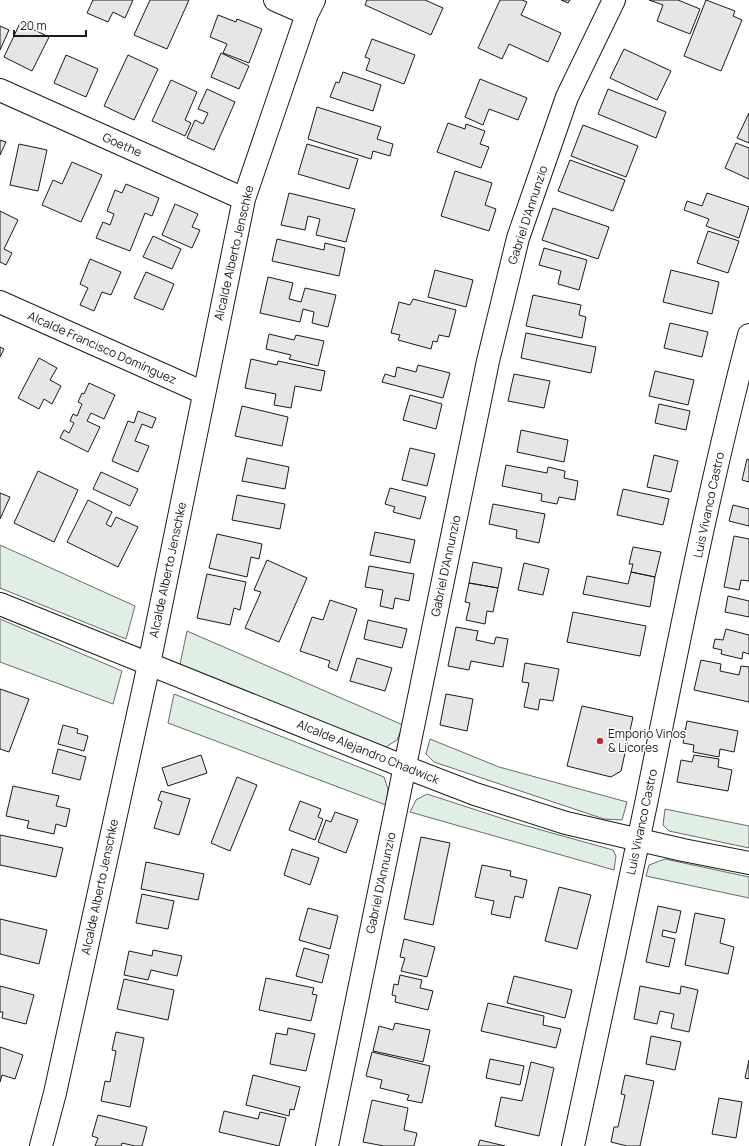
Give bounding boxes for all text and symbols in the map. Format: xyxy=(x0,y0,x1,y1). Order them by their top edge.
scale bar xyxy=(14,12,86,38)
text: 20 m xyxy=(20,17,47,34)
street label: Goethe xyxy=(100,128,145,161)
street label: Gabriel D'Annunzio xyxy=(504,163,552,267)
street label: Alcalde Alberto Jenschke xyxy=(210,184,257,322)
street label: Alcalde Francisco Domínguez xyxy=(25,307,179,388)
street label: Luis Vivanco Castro xyxy=(689,450,728,559)
street label: Alcalde Alberto Jenschke xyxy=(145,500,190,639)
street label: Gabriel D'Annunzio xyxy=(426,514,465,618)
street label: Alcalde Alejandro Chadwick xyxy=(294,715,443,788)
place label: Emporio Vinos & Licores xyxy=(608,725,686,756)
marker: Emporio Vinos & Licores xyxy=(595,736,605,746)
street label: Luis Vivanco Castro xyxy=(622,767,661,876)
street label: Alcalde Alberto Jenschke xyxy=(77,817,122,956)
street label: Gabriel D'Annunzio xyxy=(361,831,400,935)

